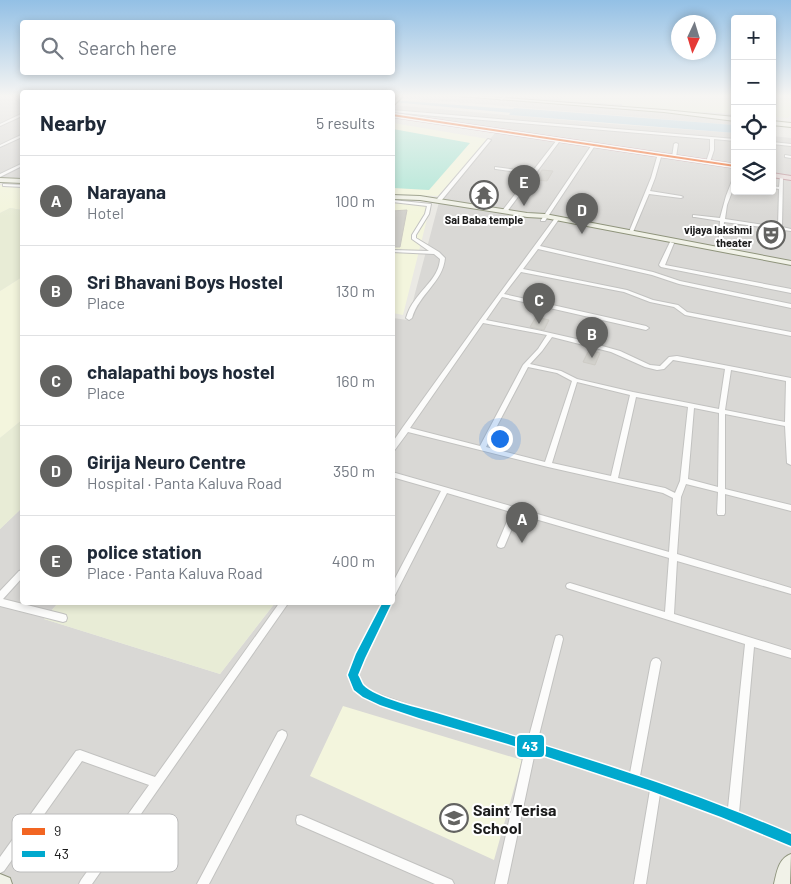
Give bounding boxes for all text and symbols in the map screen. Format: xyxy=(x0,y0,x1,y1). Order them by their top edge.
north arrow xyxy=(671,15,716,60)
map controls xyxy=(731,15,776,195)
button: + xyxy=(731,15,776,60)
search box xyxy=(20,20,395,75)
icon: search xyxy=(38,34,66,62)
text: Search here xyxy=(78,36,177,59)
button: − xyxy=(731,60,776,105)
button: locate xyxy=(731,105,776,150)
text: Nearby xyxy=(40,110,106,135)
text: 5 results xyxy=(316,113,375,132)
button: layers xyxy=(731,150,776,195)
pin: E xyxy=(508,165,540,206)
text: Narayana xyxy=(87,180,166,203)
temple icon: Sai Baba temple xyxy=(469,180,499,210)
text: A xyxy=(51,191,61,210)
text: 100 m xyxy=(335,191,375,210)
pin: D xyxy=(566,193,598,234)
text: Hotel xyxy=(87,203,124,222)
place label: Sai Baba temple xyxy=(445,213,523,226)
theatre icon: vijaya lakshmi theater xyxy=(756,220,786,250)
place label: vijaya lakshmi theater xyxy=(684,223,753,249)
text: Sri Bhavani Boys Hostel xyxy=(87,270,283,293)
text: B xyxy=(51,281,61,300)
text: 130 m xyxy=(336,281,375,300)
pin: C xyxy=(523,283,555,324)
text: Place xyxy=(87,293,125,312)
pin: B xyxy=(576,317,608,358)
text: chalapathi boys hostel xyxy=(87,360,275,383)
text: C xyxy=(51,371,61,390)
text: 160 m xyxy=(336,371,375,390)
text: Place xyxy=(87,383,125,402)
your location xyxy=(487,426,513,452)
text: Girija Neuro Centre xyxy=(87,450,246,473)
text: D xyxy=(51,461,61,480)
text: 350 m xyxy=(333,461,375,480)
text: Hospital · Panta Kaluva Road xyxy=(87,473,282,492)
pin: A xyxy=(506,502,538,543)
text: police station xyxy=(87,540,202,563)
text: E xyxy=(51,551,61,570)
text: 400 m xyxy=(332,551,375,570)
text: Place · Panta Kaluva Road xyxy=(87,563,263,582)
line badge: 43 xyxy=(516,734,545,758)
text: 43 xyxy=(522,737,538,754)
place label: Saint Terisa School xyxy=(473,800,556,837)
school or university icon: Saint Terisa School xyxy=(439,803,469,833)
legend xyxy=(12,814,178,872)
text: 9 xyxy=(54,822,61,839)
text: 43 xyxy=(54,845,69,862)

